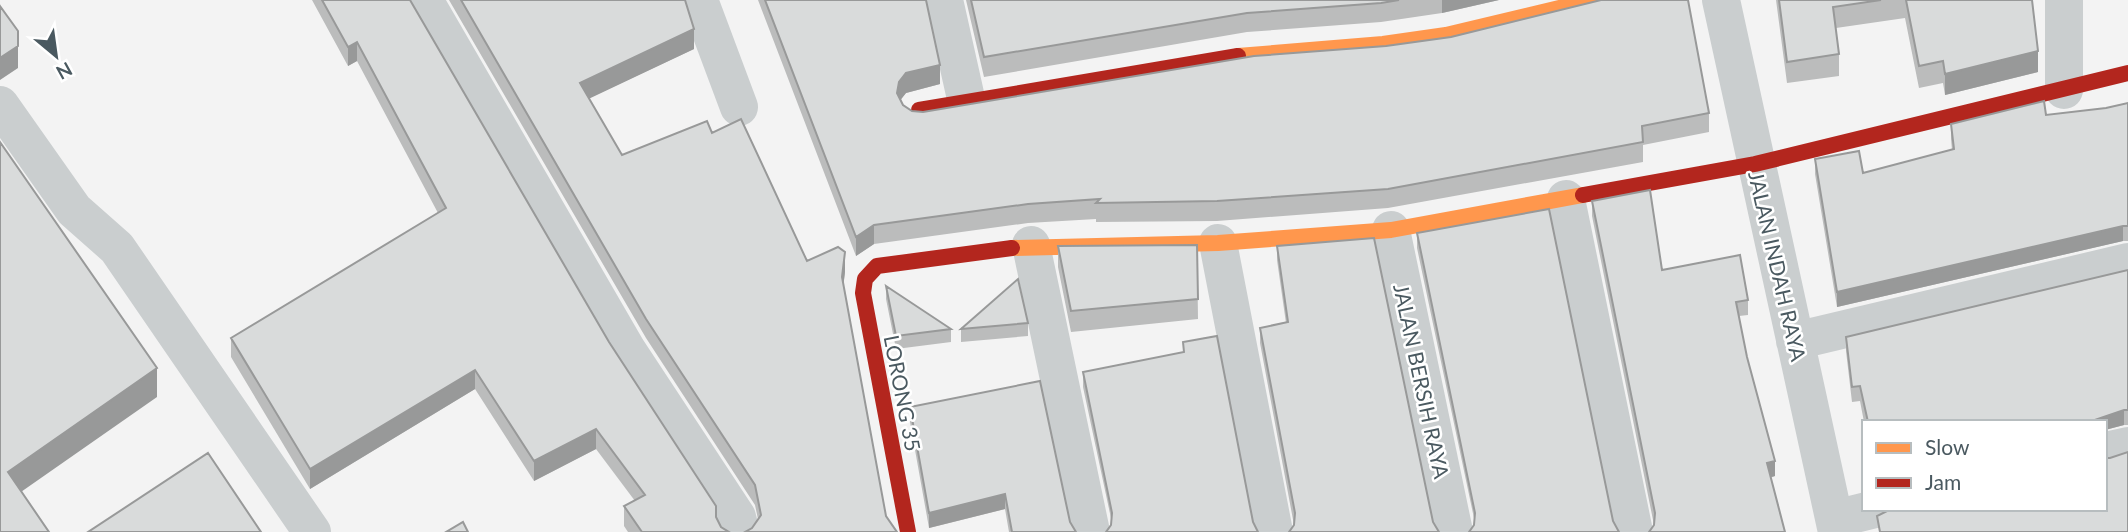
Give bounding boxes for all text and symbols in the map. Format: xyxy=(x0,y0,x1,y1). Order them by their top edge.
north arrow xyxy=(21,21,91,91)
text: N xyxy=(53,58,76,85)
street label: JALAN INDAH RAYA xyxy=(1744,169,1812,364)
street label: JALAN BERSIH RAYA xyxy=(1389,281,1455,481)
street label: LORONG 35 xyxy=(879,333,927,453)
legend xyxy=(1862,420,2107,511)
text: Slow xyxy=(1925,434,1970,459)
text: Jam xyxy=(1925,469,1961,494)

